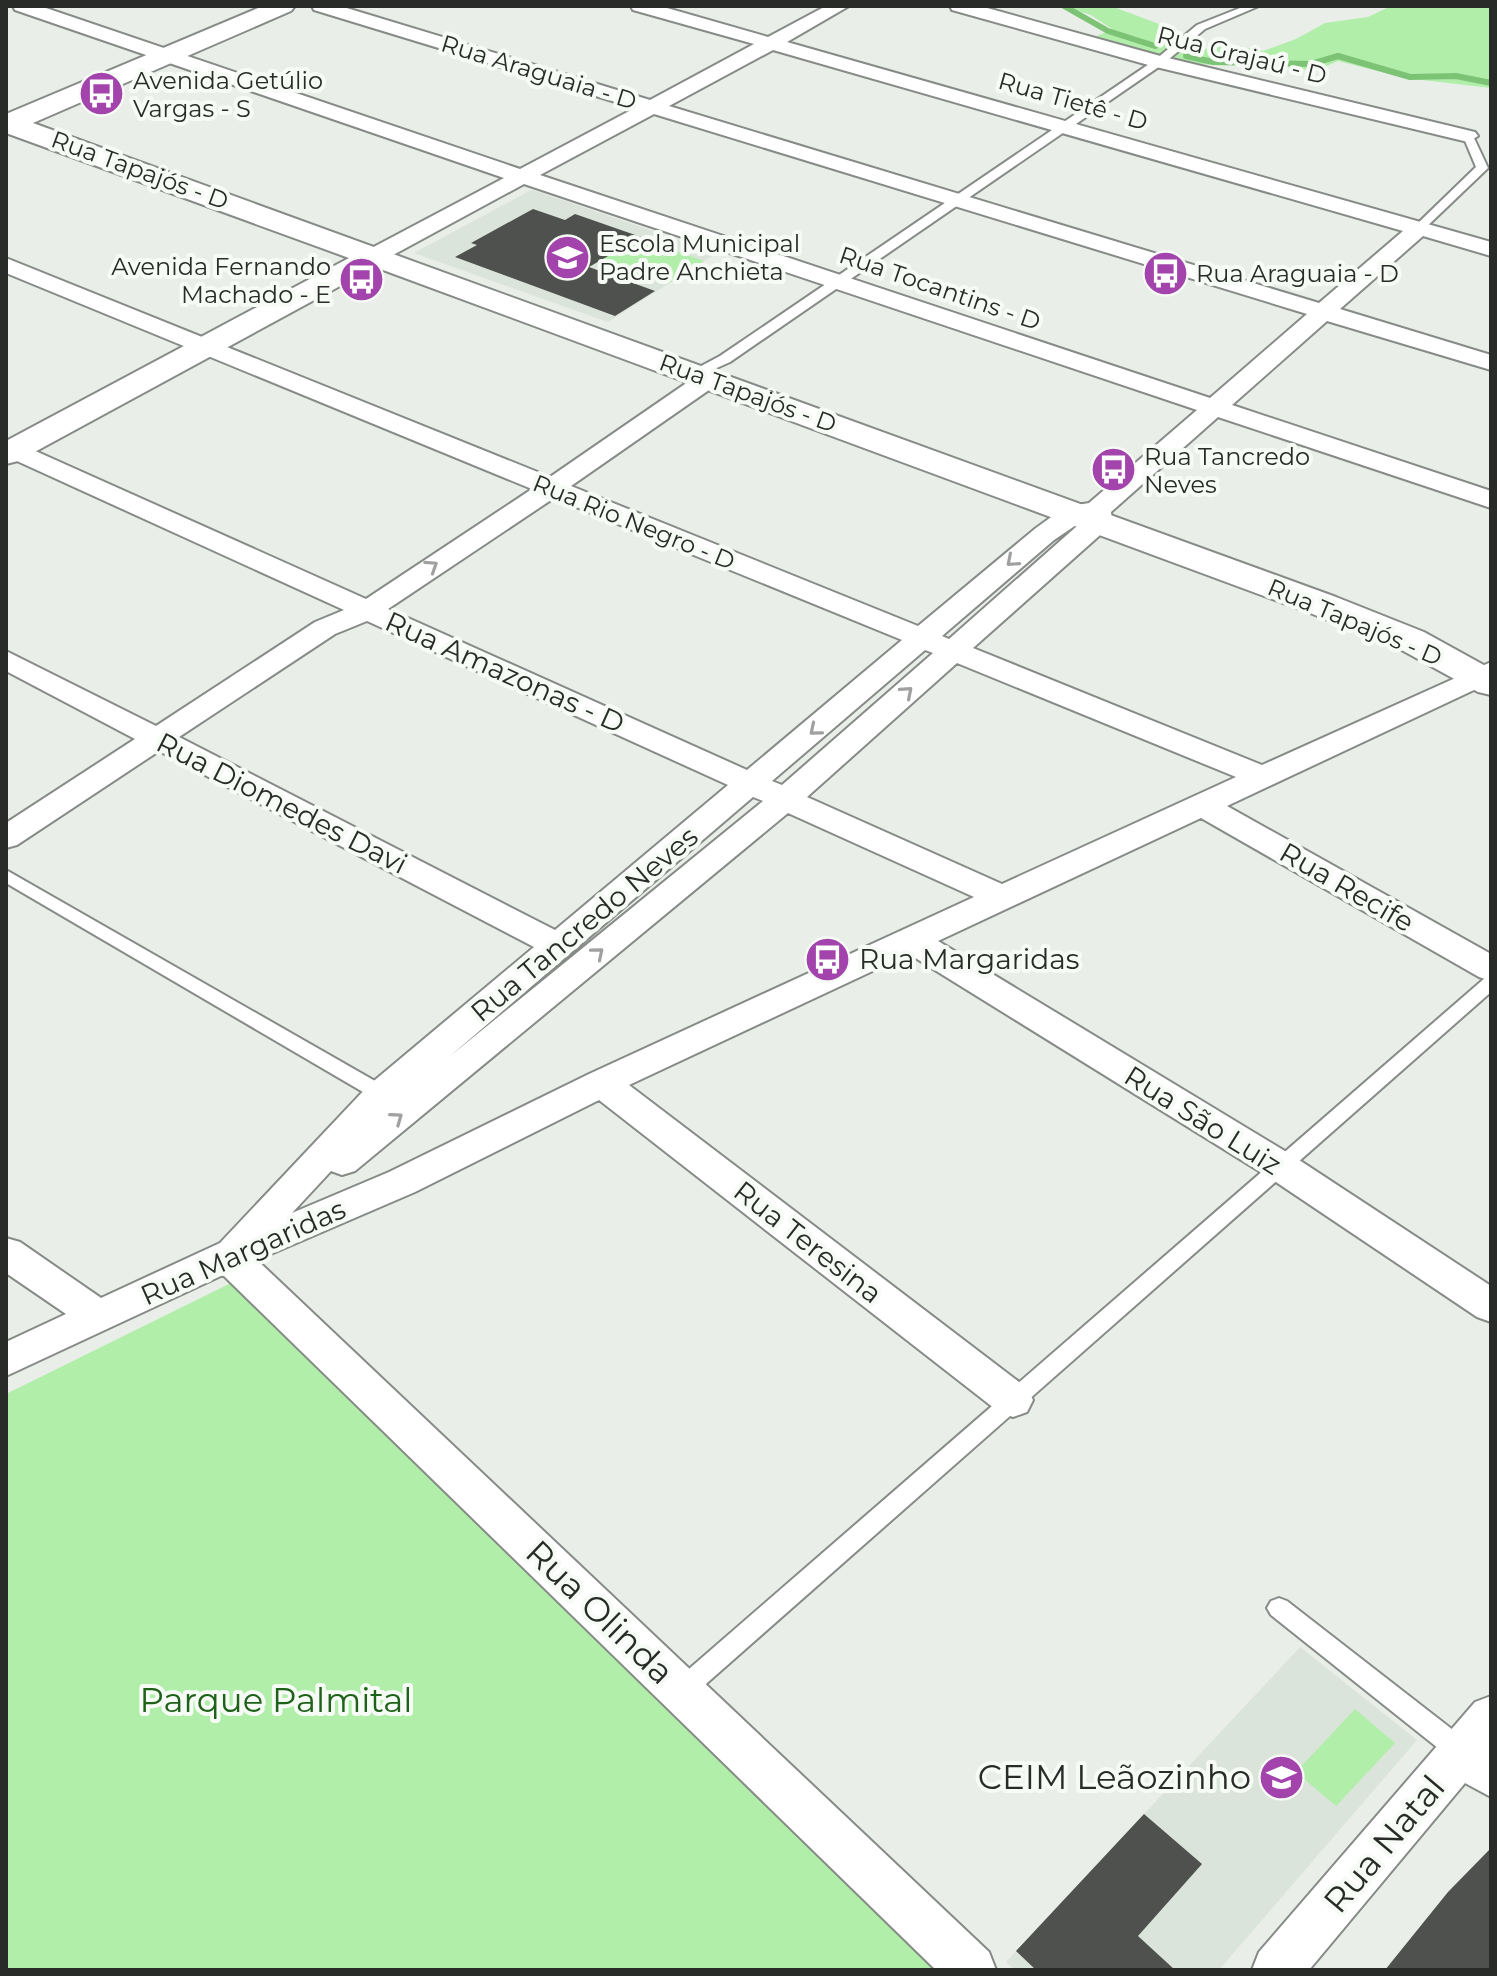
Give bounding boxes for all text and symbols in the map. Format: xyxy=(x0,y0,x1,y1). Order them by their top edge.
street label: Rua Grajaú - D xyxy=(1154,20,1330,90)
street label: Rua Araguaia - D xyxy=(438,28,640,116)
place label: Avenida Getúlio Vargas - S xyxy=(133,66,323,123)
street label: Rua Tietê - D xyxy=(995,66,1151,136)
bus stop icon: Avenida Getúlio Vargas - S xyxy=(78,70,126,118)
street label: Rua Tapajós - D xyxy=(47,124,233,216)
place label: Escola Municipal Padre Anchieta xyxy=(599,229,800,286)
school or university icon: Escola Municipal Padre Anchieta xyxy=(544,233,592,281)
street label: Rua Tocantins - D xyxy=(836,240,1044,336)
bus stop icon: Rua Araguaia - D xyxy=(1141,249,1189,297)
place label: Avenida Fernando Machado - E xyxy=(111,252,331,309)
bus stop icon: Avenida Fernando Machado - E xyxy=(338,256,386,304)
place label: Rua Araguaia - D xyxy=(1196,259,1399,288)
street label: Rua Tapajós - D xyxy=(655,347,841,439)
place label: Rua Tancredo Neves xyxy=(1144,442,1310,499)
bus stop icon: Rua Tancredo Neves xyxy=(1089,446,1137,494)
street label: Rua Rio Negro - D xyxy=(529,468,739,576)
one-way arrow xyxy=(1007,551,1022,566)
one-way arrow xyxy=(424,561,438,576)
street label: Rua Tapajós - D xyxy=(1264,572,1446,672)
street label: Rua Amazonas - D xyxy=(380,604,630,740)
one-way arrow xyxy=(898,688,912,702)
one-way arrow xyxy=(809,720,824,735)
street label: Rua Diomedes Davi xyxy=(151,725,413,881)
street label: Rua Tancredo Neves xyxy=(464,819,704,1029)
street label: Rua Recife xyxy=(1274,835,1420,939)
bus stop icon: Rua Margaridas xyxy=(804,935,852,983)
place label: Rua Margaridas xyxy=(859,942,1079,976)
one-way arrow xyxy=(589,948,603,963)
street label: Rua São Luiz xyxy=(1118,1058,1288,1182)
one-way arrow xyxy=(388,1114,403,1128)
street label: Rua Teresina xyxy=(727,1174,889,1310)
street label: Rua Margaridas xyxy=(135,1192,351,1312)
street label: Rua Olinda xyxy=(517,1531,683,1693)
park label: Parque Palmital xyxy=(140,1679,412,1721)
school or university icon: CEIM Leãozinho xyxy=(1258,1753,1306,1801)
place label: CEIM Leãozinho xyxy=(978,1756,1251,1798)
street label: Rua Natal xyxy=(1314,1767,1454,1921)

